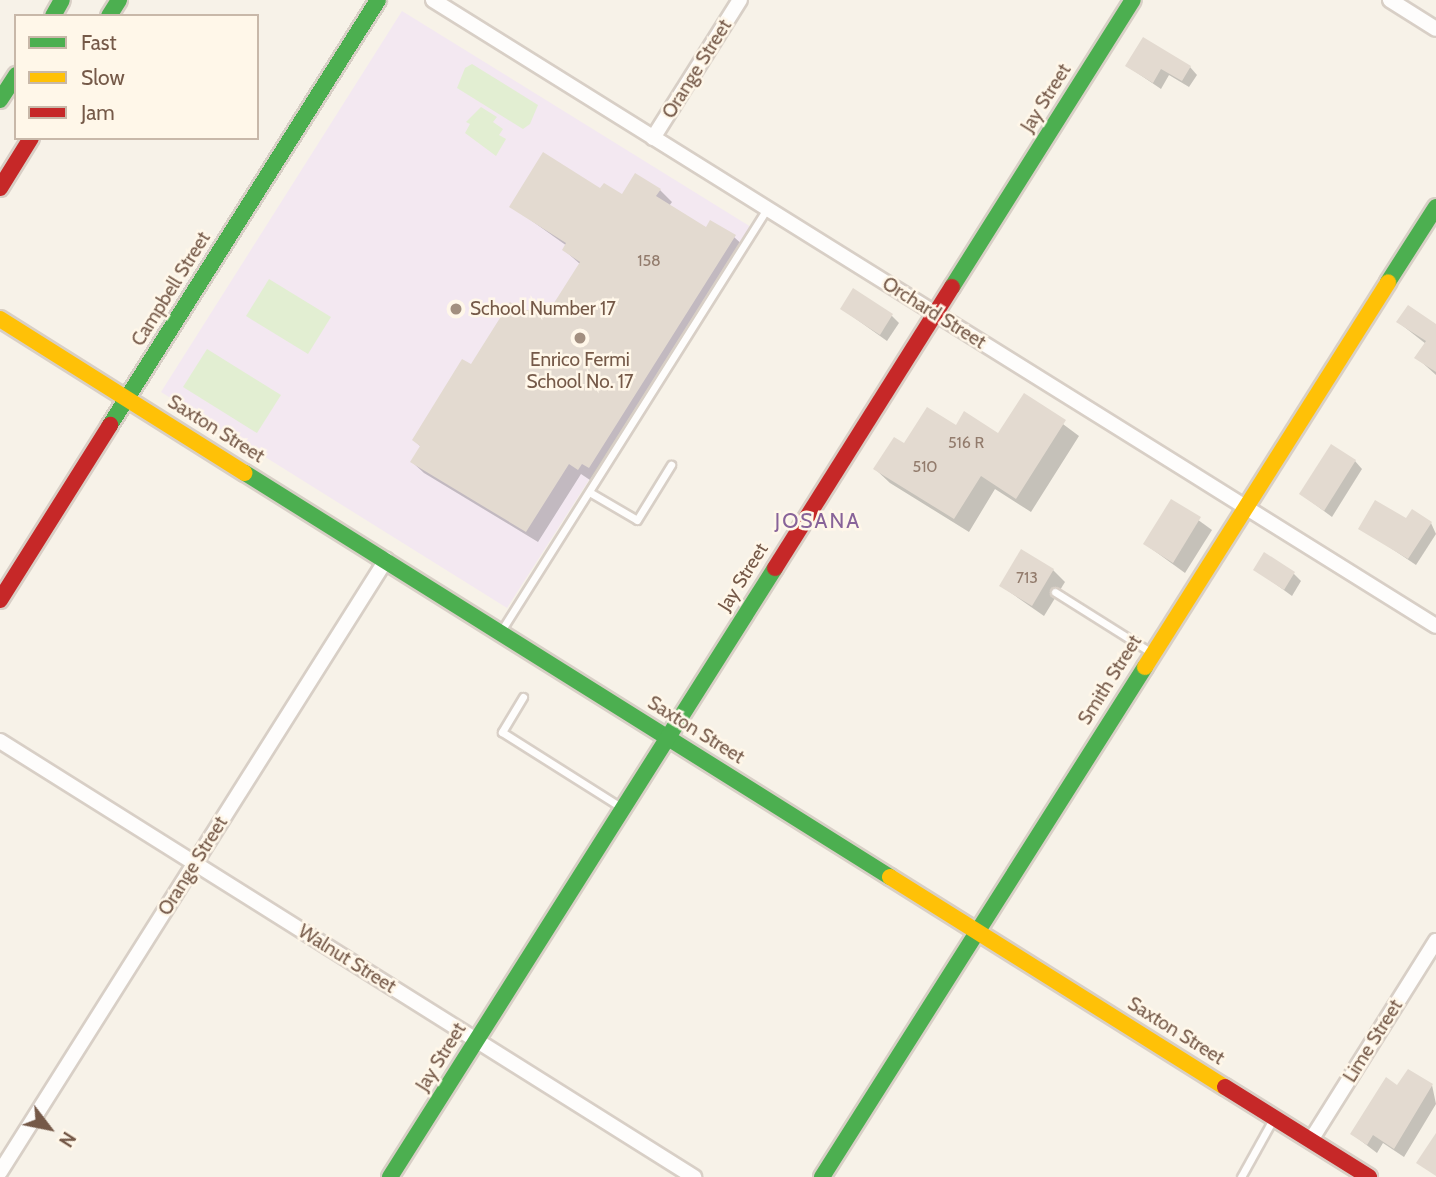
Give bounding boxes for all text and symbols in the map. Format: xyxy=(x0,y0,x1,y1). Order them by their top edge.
legend xyxy=(14,14,259,140)
street label: Orange Street xyxy=(658,15,736,123)
text: Fast xyxy=(81,30,117,55)
street label: Jay Street xyxy=(1016,60,1076,136)
text: Slow xyxy=(81,65,125,90)
text: Jam xyxy=(81,100,115,125)
street label: Campbell Street xyxy=(127,228,215,350)
house number: 158 xyxy=(637,251,661,271)
street label: Orchard Street xyxy=(878,272,990,354)
place label: School Number 17 xyxy=(470,298,616,320)
marker: School Number 17 xyxy=(448,301,464,317)
marker: Enrico Fermi School No. 17 xyxy=(572,330,588,346)
place label: Enrico Fermi School No. 17 xyxy=(526,349,634,393)
street label: Saxton Street xyxy=(163,390,269,468)
house number: 516 R xyxy=(948,433,984,453)
house number: 510 xyxy=(912,457,938,477)
district label: JOSANA xyxy=(776,508,860,534)
street label: Jay Street xyxy=(713,539,773,615)
house number: 713 xyxy=(1016,568,1038,588)
street label: Smith Street xyxy=(1073,631,1147,729)
street label: Saxton Street xyxy=(643,691,749,769)
street label: Orange Street xyxy=(154,812,232,920)
street label: Walnut Street xyxy=(294,920,400,998)
street label: Saxton Street xyxy=(1123,992,1229,1070)
street label: Lime Street xyxy=(1339,996,1407,1086)
street label: Jay Street xyxy=(411,1019,471,1095)
north arrow xyxy=(14,1093,84,1163)
text: N xyxy=(54,1128,81,1151)

